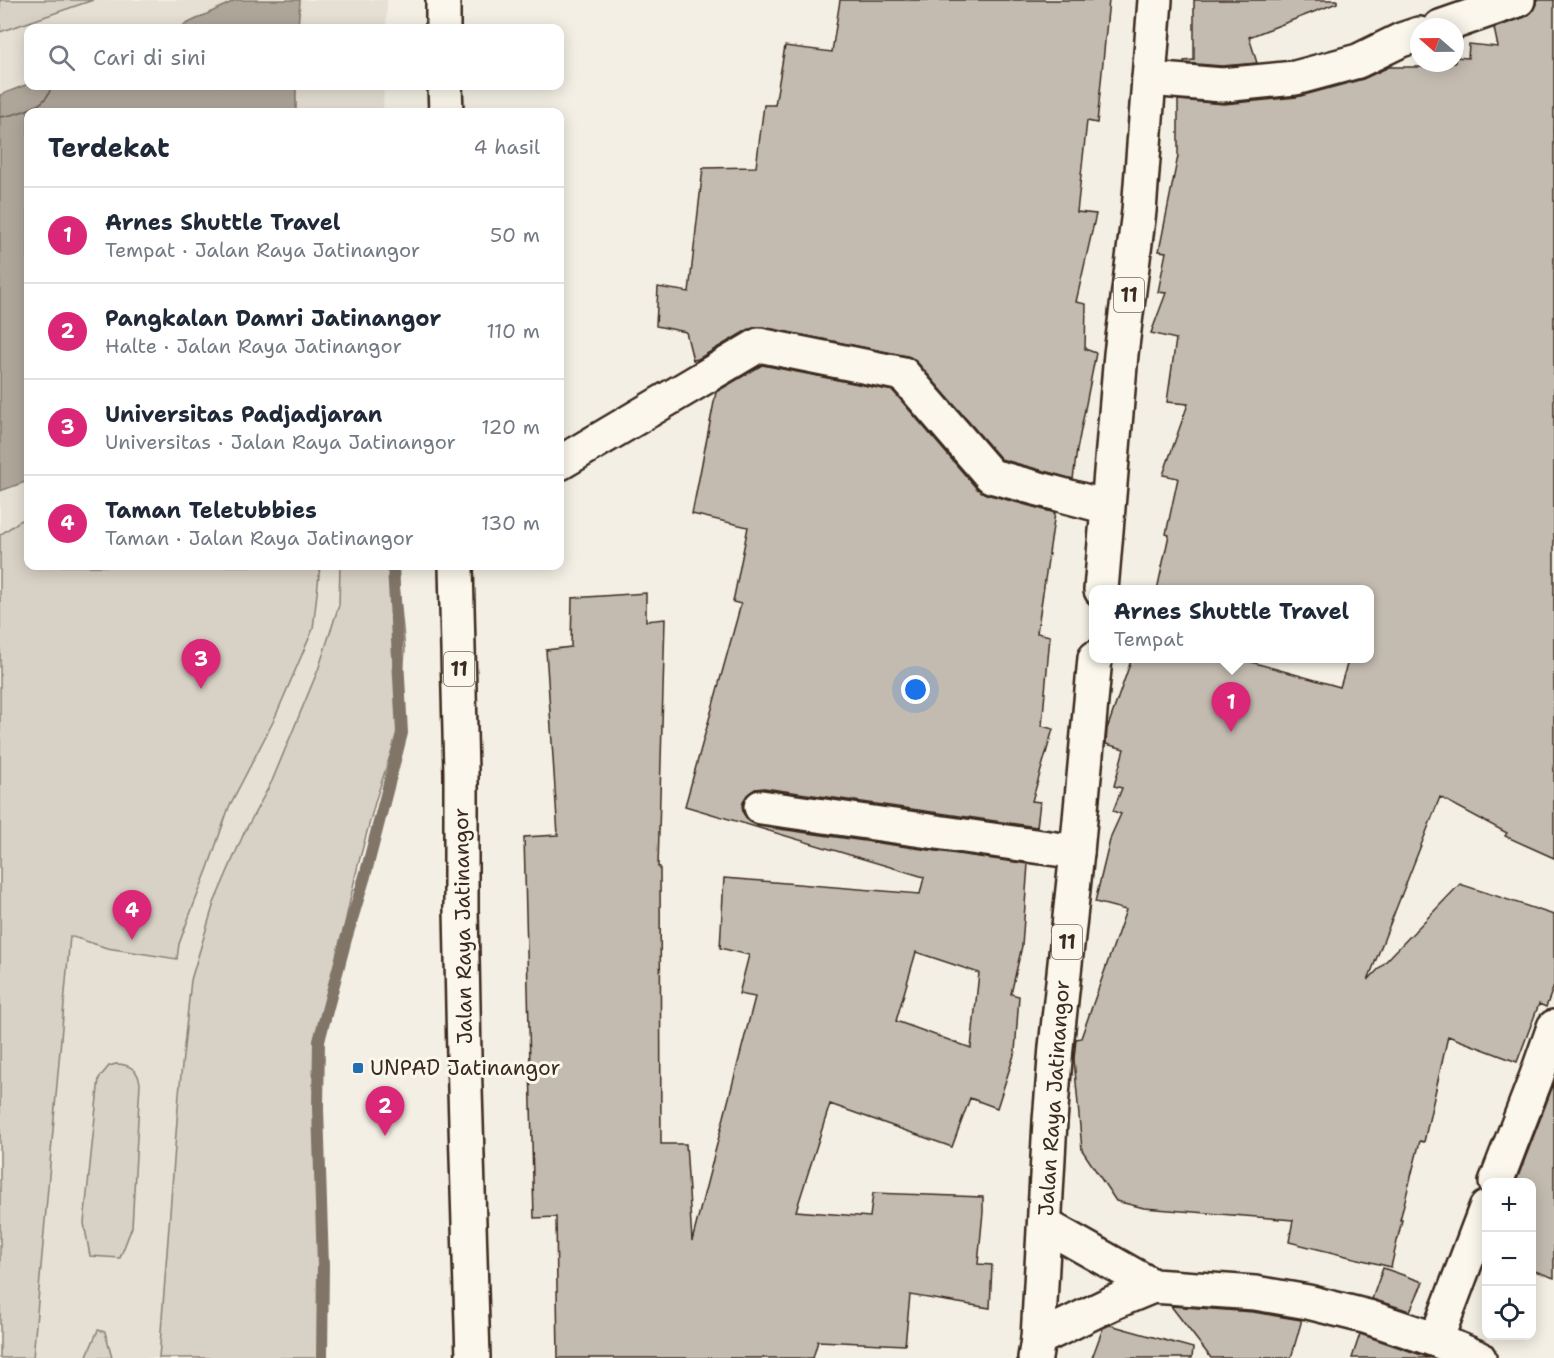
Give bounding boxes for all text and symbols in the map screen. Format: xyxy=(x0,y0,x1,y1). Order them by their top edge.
north arrow xyxy=(1410,18,1464,72)
search box xyxy=(24,24,564,90)
icon: search xyxy=(45,41,78,74)
text: Cari di sini xyxy=(93,43,206,72)
text: Terdekat xyxy=(48,130,170,165)
text: 4 hasil xyxy=(474,134,540,160)
text: Arnes Shuttle Travel xyxy=(105,208,340,237)
text: 1 xyxy=(63,222,72,248)
text: 50 m xyxy=(490,222,540,248)
text: Tempat · Jalan Raya Jatinangor xyxy=(105,237,420,263)
road number: 11 xyxy=(1114,278,1144,312)
text: Pangkalan Damri Jatinangor xyxy=(105,304,441,333)
text: 2 xyxy=(61,318,75,344)
text: 110 m xyxy=(486,318,540,344)
text: Halte · Jalan Raya Jatinangor xyxy=(105,333,402,359)
text: Universitas Padjadjaran xyxy=(105,400,382,429)
text: 3 xyxy=(61,414,75,440)
text: 120 m xyxy=(481,414,540,440)
text: Universitas · Jalan Raya Jatinangor xyxy=(105,429,456,455)
text: Taman Teletubbies xyxy=(105,496,317,525)
text: 4 xyxy=(61,510,75,536)
text: 130 m xyxy=(481,510,540,536)
text: Taman · Jalan Raya Jatinangor xyxy=(105,525,414,551)
popup xyxy=(1089,585,1374,663)
text: Arnes Shuttle Travel xyxy=(1114,597,1349,626)
text: Tempat xyxy=(1114,626,1184,652)
pin: 3 xyxy=(182,640,220,689)
road number: 11 xyxy=(444,652,474,686)
your location xyxy=(901,675,930,704)
pin: 1 xyxy=(1212,682,1250,732)
street label: Jalan Raya Jatinangor xyxy=(447,807,479,1045)
pin: 4 xyxy=(112,890,152,940)
road number: 11 xyxy=(1052,925,1082,959)
street label: Jalan Raya Jatinangor xyxy=(1032,979,1076,1217)
place label: UNPAD Jatinangor xyxy=(370,1054,561,1082)
marker: UNPAD Jatinangor xyxy=(351,1061,365,1075)
pin: 2 xyxy=(366,1086,404,1136)
map controls xyxy=(1482,1178,1536,1340)
button: + xyxy=(1482,1178,1536,1232)
button: − xyxy=(1482,1232,1536,1286)
button: locate xyxy=(1482,1286,1536,1340)

